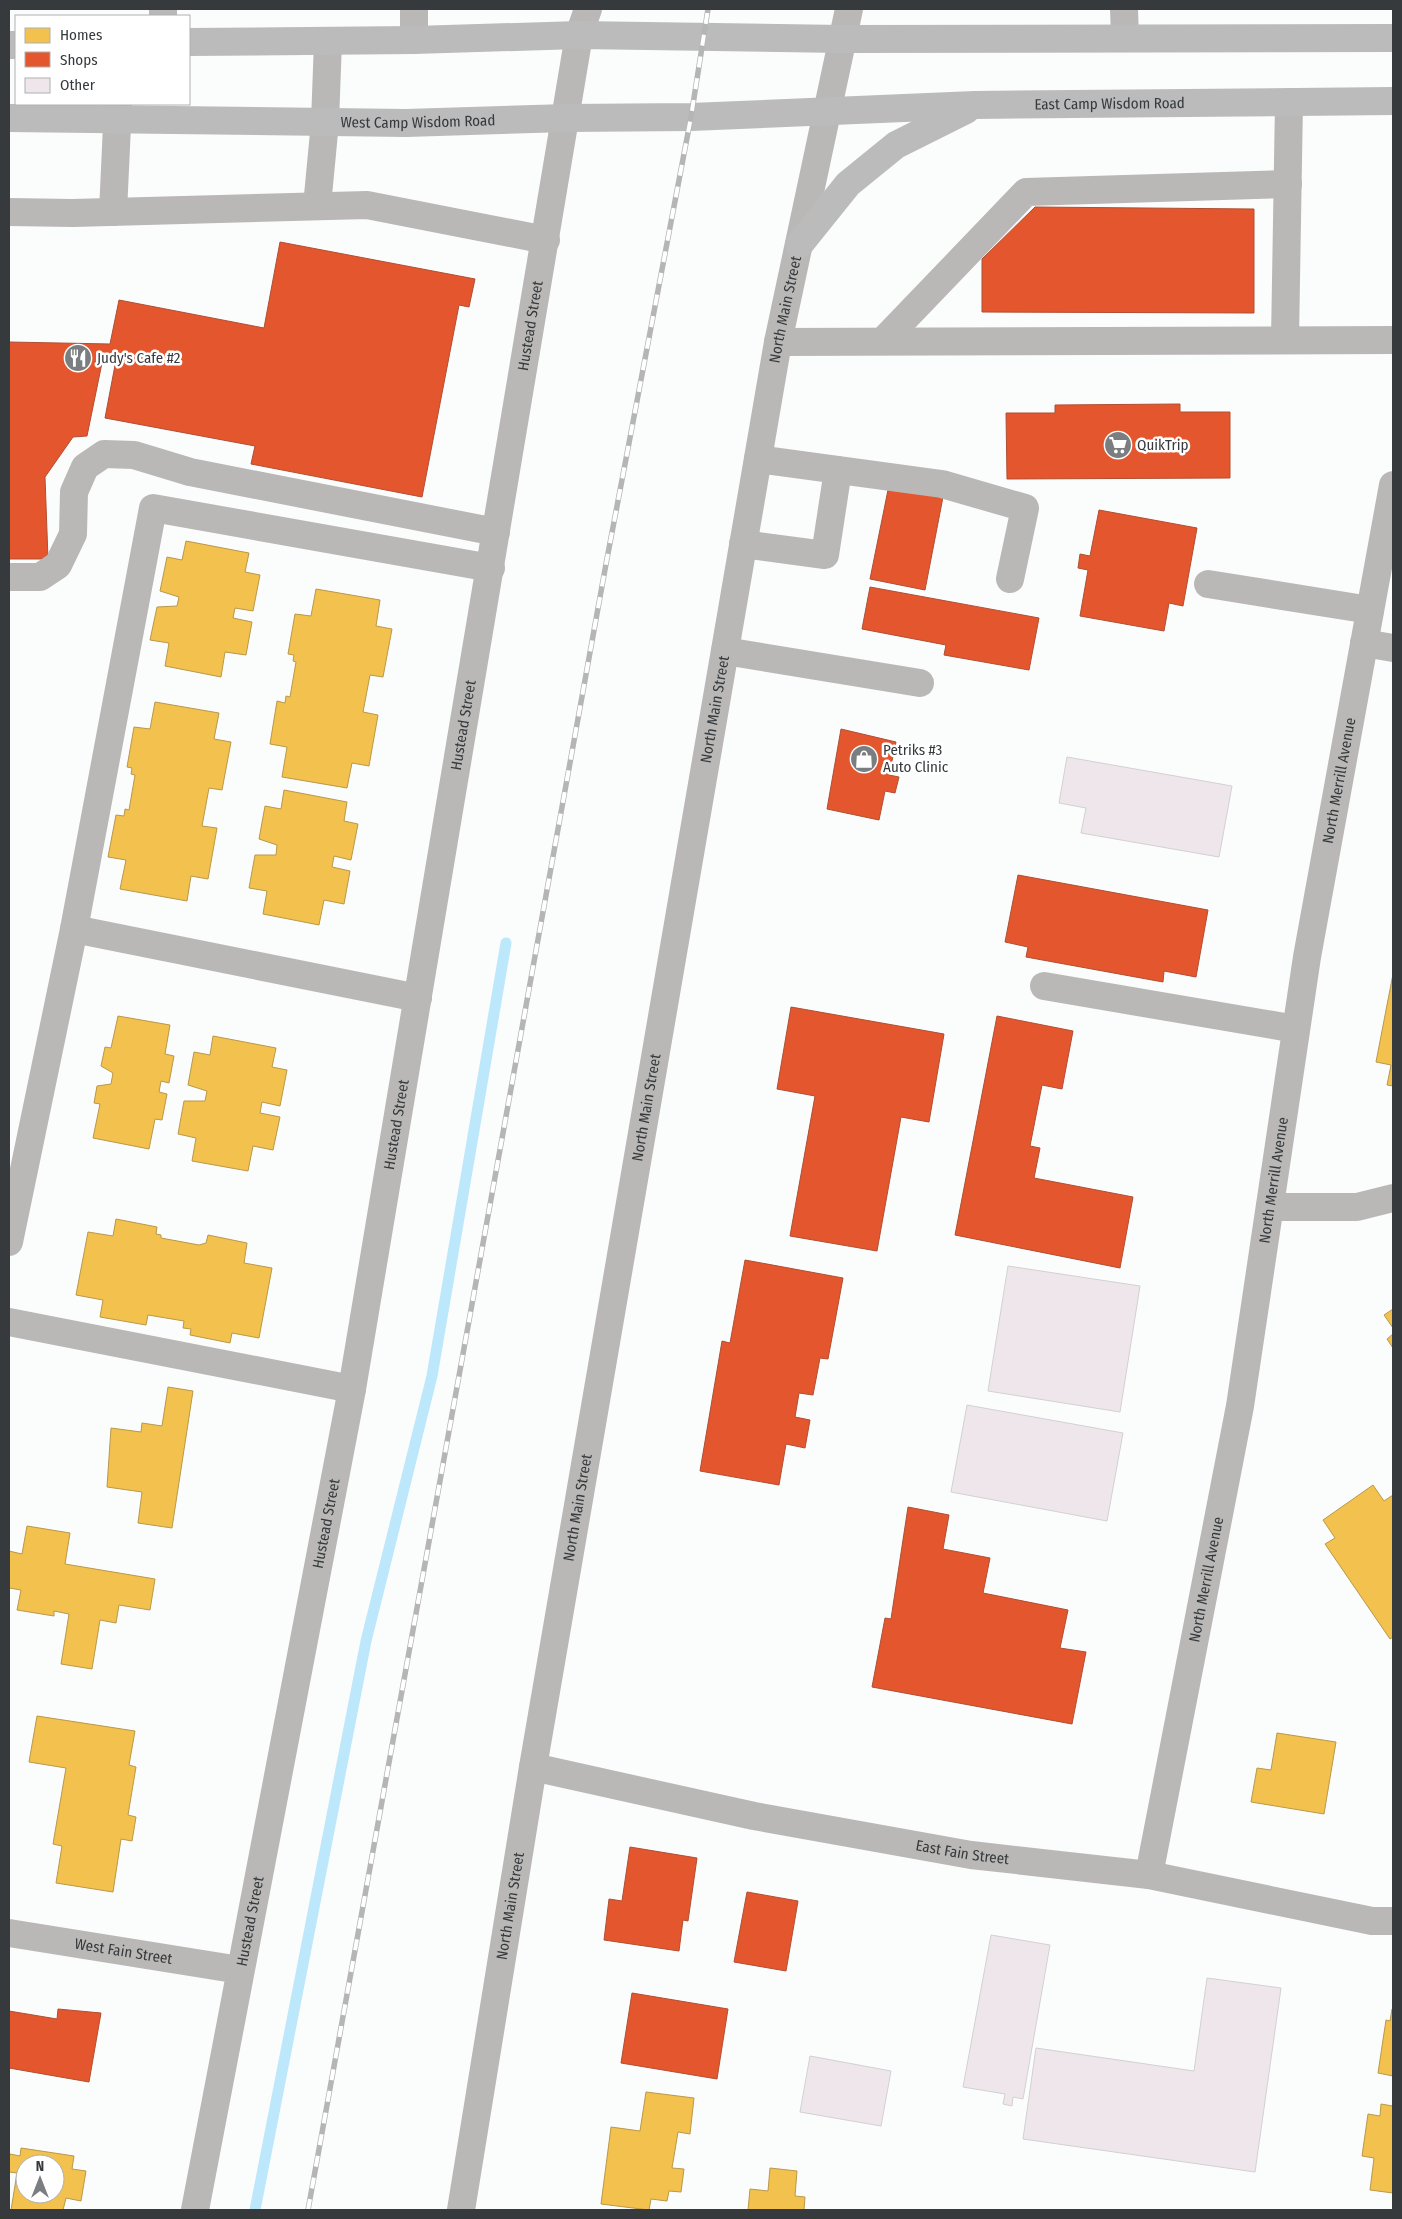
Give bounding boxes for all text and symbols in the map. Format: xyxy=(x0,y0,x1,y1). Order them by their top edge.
legend xyxy=(15,15,190,105)
text: Homes xyxy=(60,26,102,44)
text: Shops xyxy=(60,51,98,69)
text: Other xyxy=(60,76,96,94)
street label: East Camp Wisdom Road xyxy=(1034,94,1185,113)
street label: West Camp Wisdom Road xyxy=(340,111,496,132)
street label: North Main Street xyxy=(766,254,805,364)
street label: Hustead Street xyxy=(514,279,547,372)
restaurant icon: Judy's Cafe #2 xyxy=(63,343,93,373)
place label: Judy's Cafe #2 xyxy=(97,349,181,367)
supermarket icon: QuikTrip xyxy=(1103,430,1133,460)
place label: QuikTrip xyxy=(1137,436,1189,454)
street label: North Main Street xyxy=(697,654,733,764)
street label: Hustead Street xyxy=(447,679,480,772)
street label: North Merrill Avenue xyxy=(1319,716,1359,845)
place label: Petriks #3 Auto Clinic xyxy=(883,741,949,776)
shop icon: Petriks #3 Auto Clinic xyxy=(849,744,879,774)
street label: North Main Street xyxy=(628,1052,664,1163)
street label: Hustead Street xyxy=(380,1078,413,1171)
street label: North Merrill Avenue xyxy=(1255,1116,1292,1245)
street label: North Main Street xyxy=(560,1452,596,1563)
street label: Hustead Street xyxy=(309,1477,344,1570)
street label: North Merrill Avenue xyxy=(1185,1515,1227,1644)
street label: East Fain Street xyxy=(914,1836,1010,1868)
street label: North Main Street xyxy=(493,1851,528,1961)
street label: Hustead Street xyxy=(233,1875,268,1968)
street label: West Fain Street xyxy=(73,1935,174,1968)
north arrow xyxy=(15,2154,65,2204)
text: N xyxy=(36,2158,44,2175)

